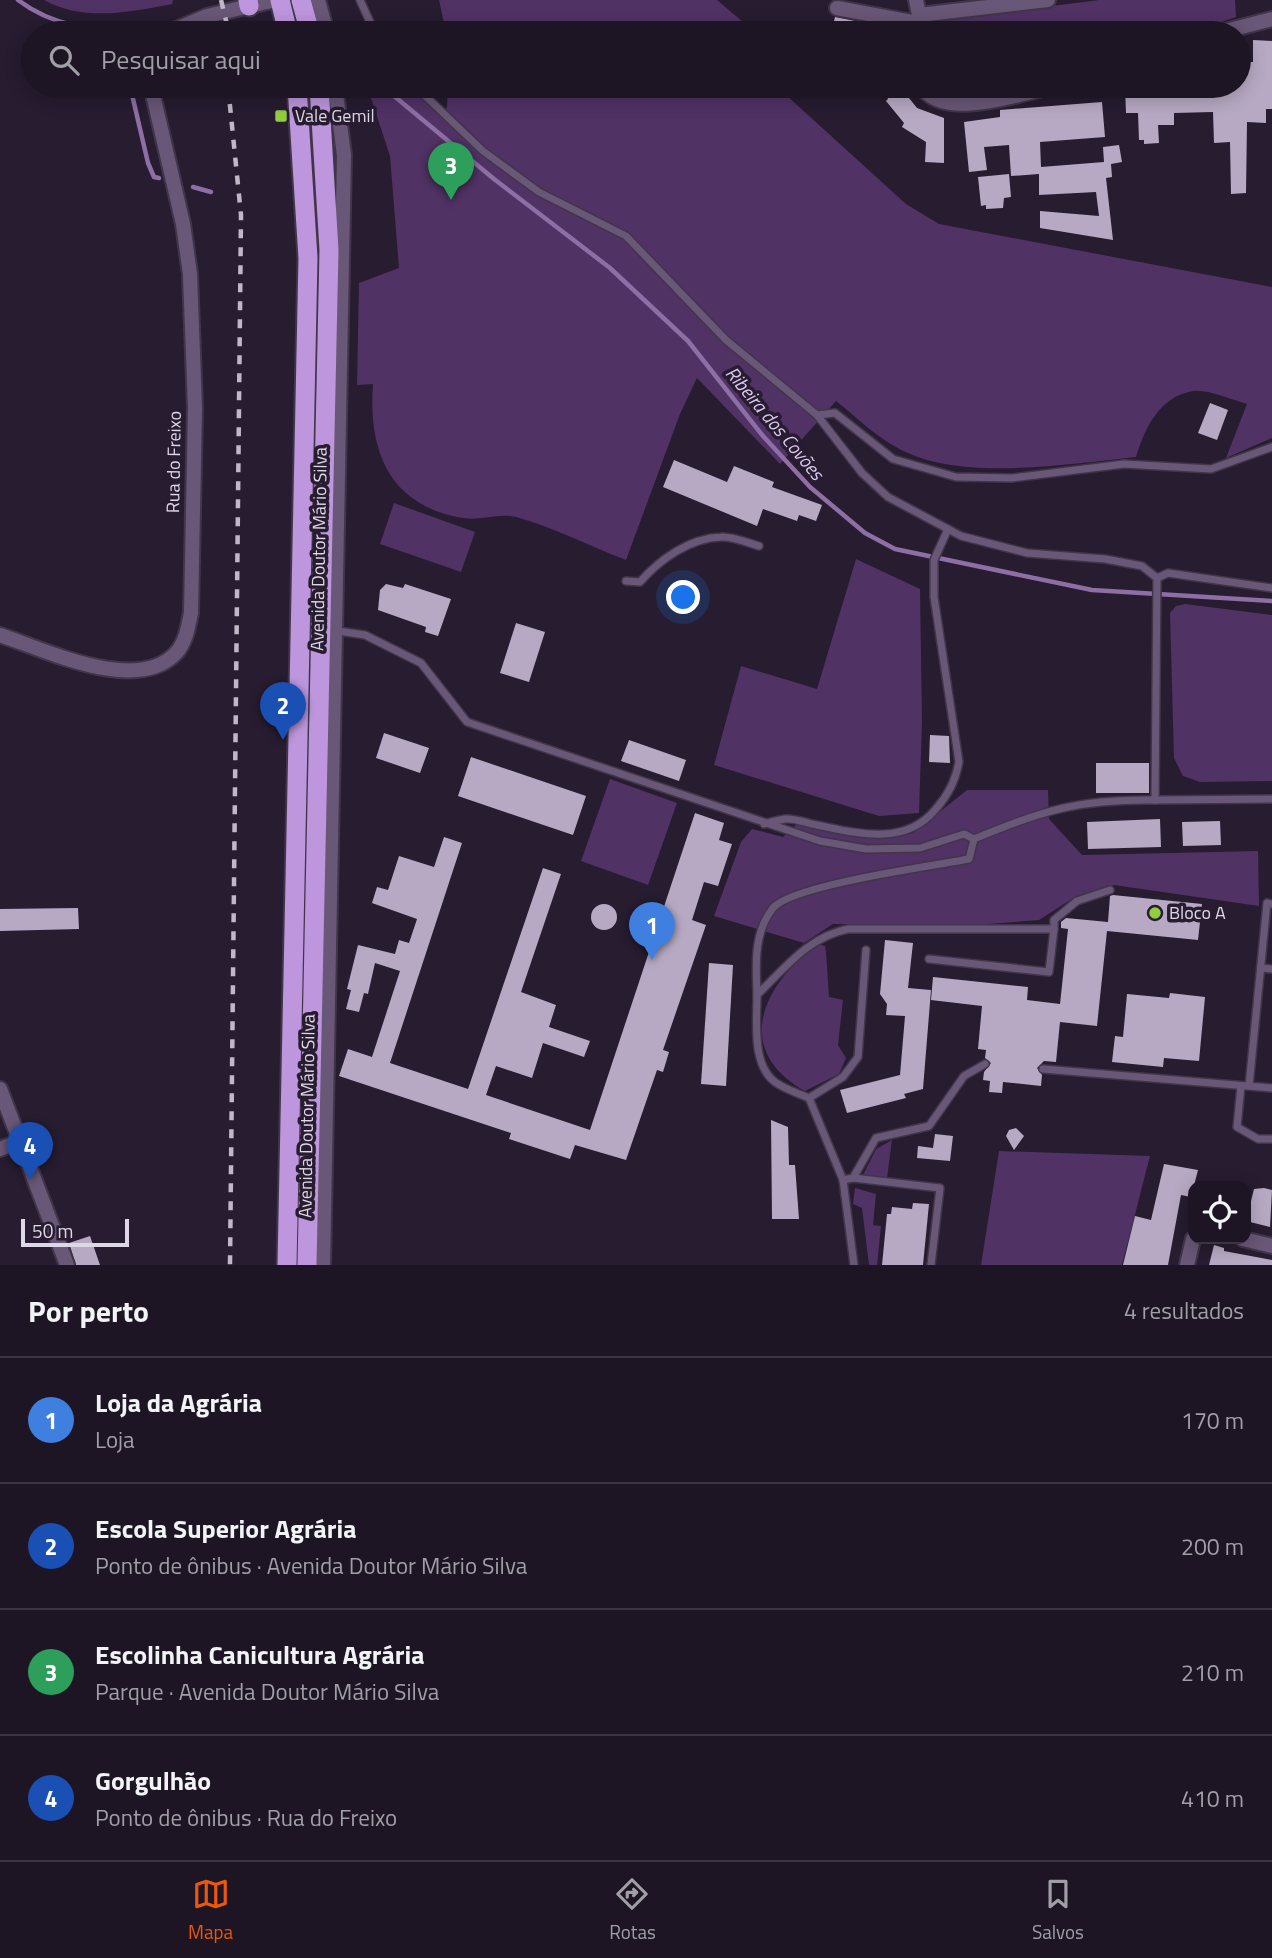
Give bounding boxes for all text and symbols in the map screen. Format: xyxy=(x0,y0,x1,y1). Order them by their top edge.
search box xyxy=(21,21,1251,98)
text: Pesquisar aqui xyxy=(101,40,261,79)
icon: search xyxy=(45,41,83,79)
place label: Vale Gemil xyxy=(295,102,375,129)
marker: Vale Gemil xyxy=(273,108,289,124)
pin: 3 xyxy=(428,142,474,200)
water label: Ribeira dos Covões xyxy=(719,359,833,487)
street label: Rua do Freixo xyxy=(159,411,188,513)
street label: Avenida Doutor Mário Silva xyxy=(303,447,334,651)
your location xyxy=(666,580,700,614)
pin: 2 xyxy=(260,682,306,740)
place label: Bloco A xyxy=(1169,899,1226,926)
pin: 1 xyxy=(629,902,675,960)
marker: Bloco A xyxy=(1147,905,1163,921)
street label: Avenida Doutor Mário Silva xyxy=(291,1014,322,1218)
pin: 4 xyxy=(7,1122,53,1180)
map controls xyxy=(1188,1181,1251,1244)
button: locate xyxy=(1188,1181,1251,1244)
scale bar xyxy=(21,1216,130,1248)
text: 50 m xyxy=(32,1216,73,1245)
text: Por perto xyxy=(28,1288,149,1334)
text: 4 resultados xyxy=(1124,1293,1244,1328)
text: Loja da Agrária xyxy=(95,1383,262,1422)
text: 1 xyxy=(45,1403,57,1438)
text: 170 m xyxy=(1181,1403,1244,1438)
text: Loja xyxy=(95,1422,135,1457)
text: Escola Superior Agrária xyxy=(95,1509,357,1548)
text: 2 xyxy=(45,1529,57,1564)
text: 200 m xyxy=(1181,1529,1244,1564)
text: Ponto de ônibus · Avenida Doutor Mário Silva xyxy=(95,1548,527,1583)
text: Escolinha Canicultura Agrária xyxy=(95,1635,424,1674)
text: 3 xyxy=(45,1655,57,1690)
text: 210 m xyxy=(1181,1655,1244,1690)
text: Parque · Avenida Doutor Mário Silva xyxy=(95,1674,439,1709)
text: Gorgulhão xyxy=(95,1761,211,1800)
text: 4 xyxy=(45,1781,57,1816)
text: 410 m xyxy=(1181,1781,1244,1816)
text: Ponto de ônibus · Rua do Freixo xyxy=(95,1800,397,1835)
tab: Mapa xyxy=(188,1875,233,1946)
tab: Rotas xyxy=(609,1875,656,1946)
tab: Salvos xyxy=(1032,1875,1084,1946)

